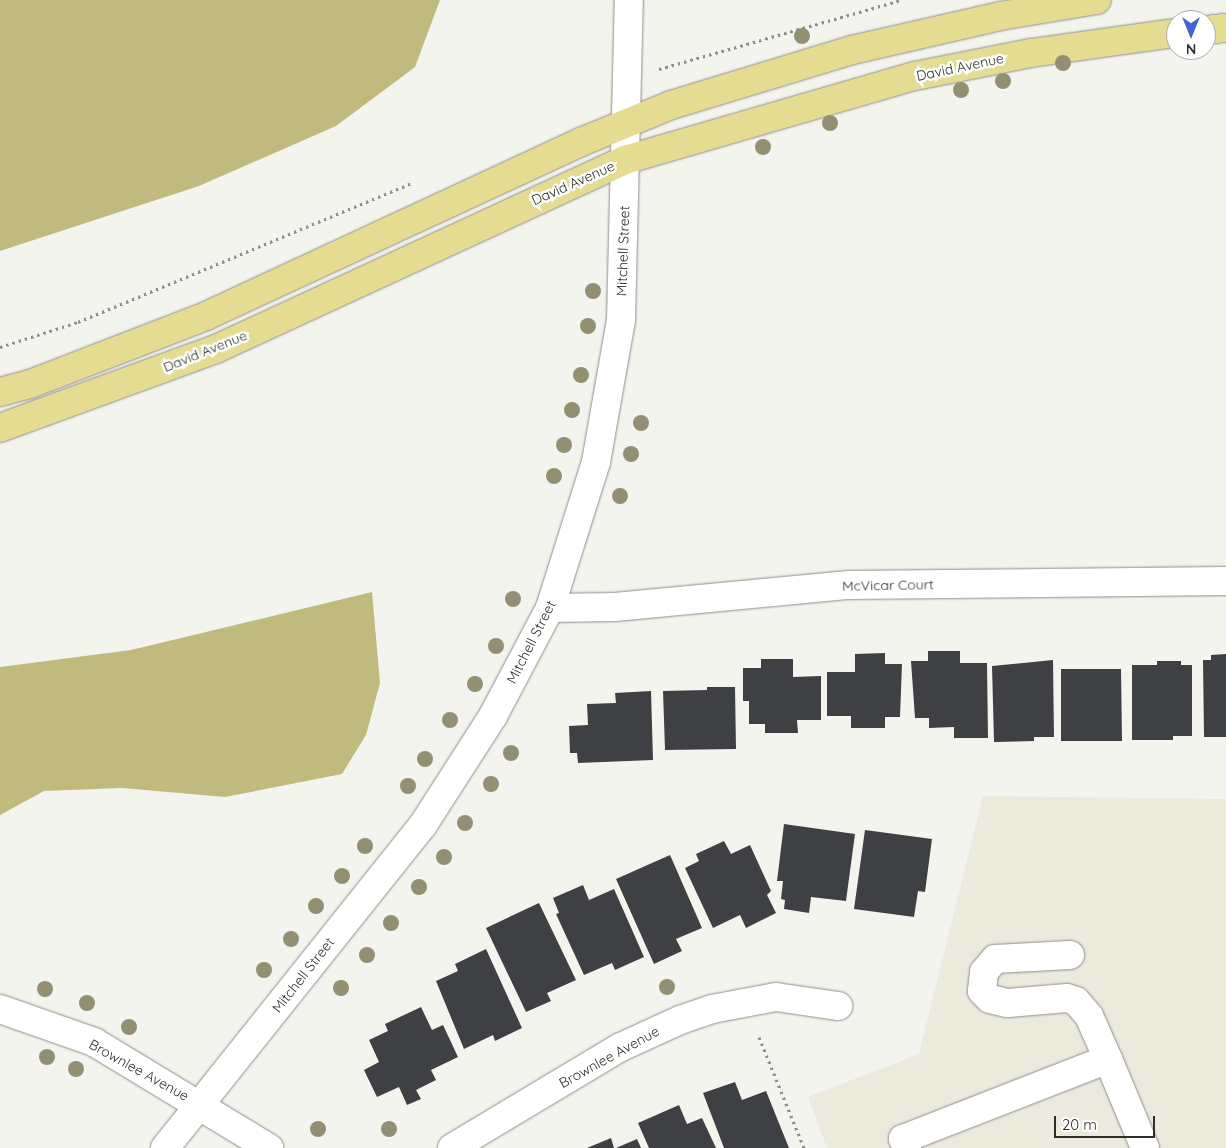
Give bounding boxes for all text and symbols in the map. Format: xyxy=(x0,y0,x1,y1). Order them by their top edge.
north arrow xyxy=(1166,10,1216,60)
text: N xyxy=(1186,40,1196,58)
street label: David Avenue xyxy=(915,50,1005,84)
street label: David Avenue xyxy=(529,157,617,209)
street label: Mitchell Street xyxy=(613,205,633,297)
street label: David Avenue xyxy=(161,327,249,375)
street label: McVicar Court xyxy=(842,576,934,594)
street label: Mitchell Street xyxy=(503,598,559,686)
street label: Mitchell Street xyxy=(268,934,338,1016)
street label: Brownlee Avenue xyxy=(556,1023,662,1091)
street label: Brownlee Avenue xyxy=(86,1036,192,1104)
scale bar xyxy=(1056,1106,1157,1138)
text: 20 m xyxy=(1062,1115,1097,1134)

